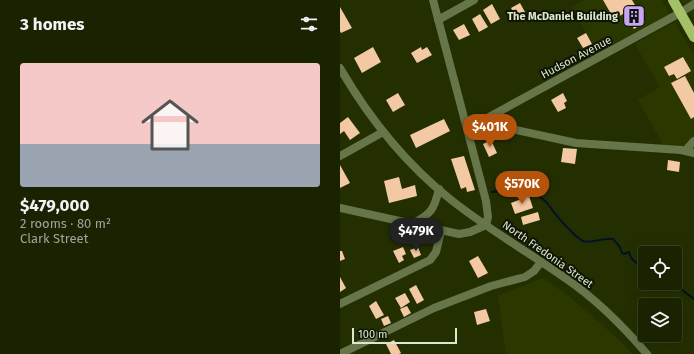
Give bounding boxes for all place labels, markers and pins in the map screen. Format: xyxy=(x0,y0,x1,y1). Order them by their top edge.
building icon: The McDaniel Building xyxy=(621,3,647,29)
place label: The McDaniel Building xyxy=(507,10,619,23)
pin: $401K xyxy=(462,114,518,148)
pin: $570K xyxy=(494,171,550,205)
pin: $479K xyxy=(388,218,444,252)

